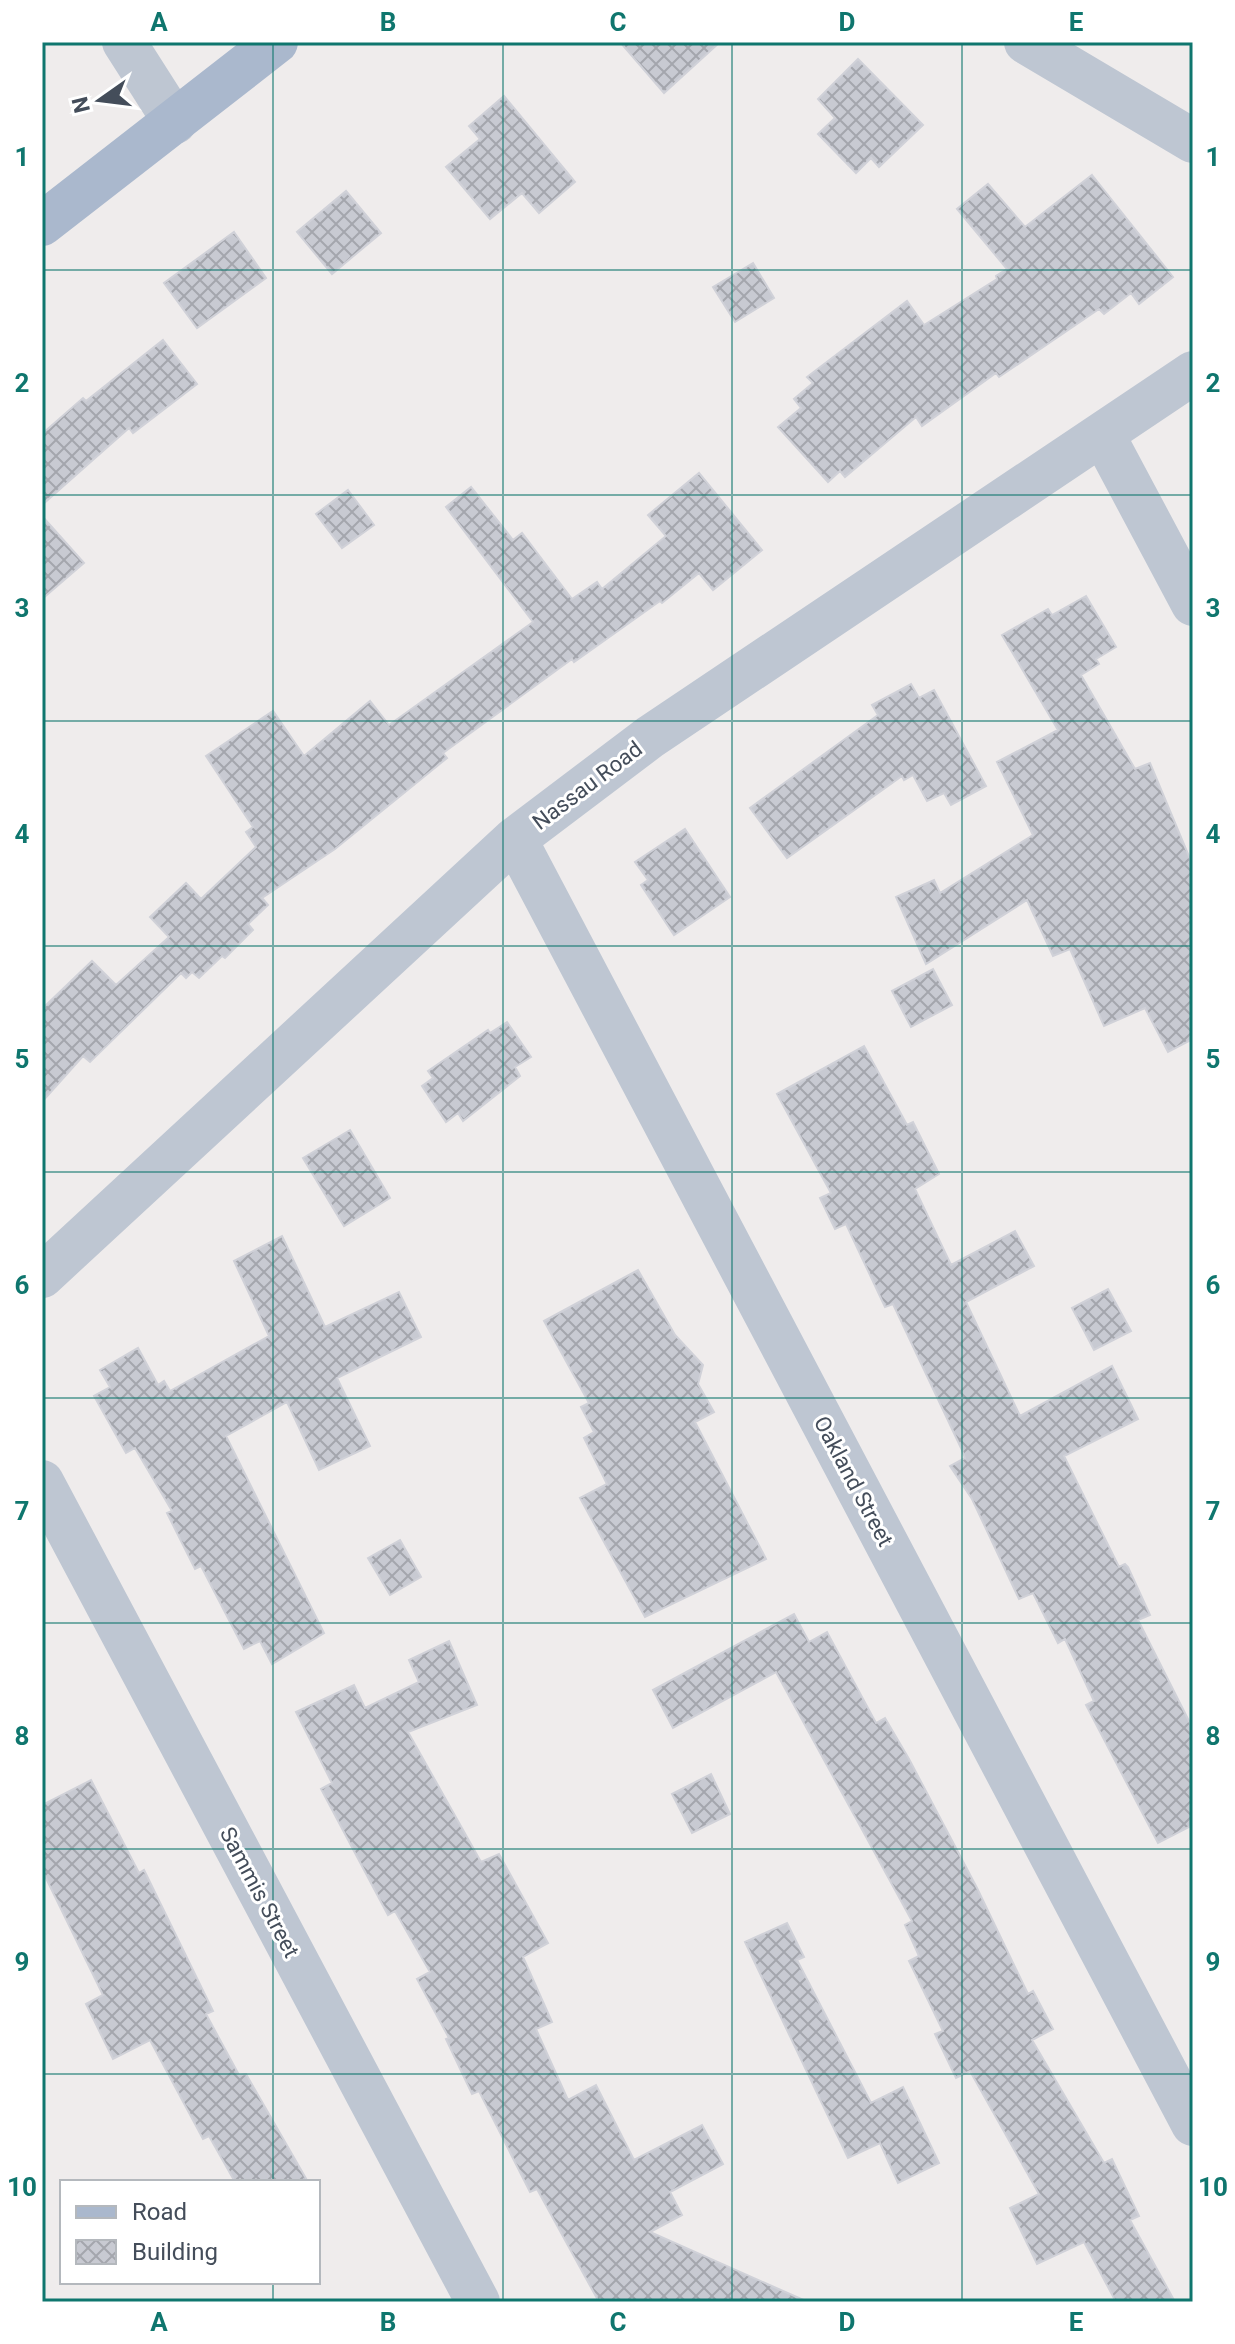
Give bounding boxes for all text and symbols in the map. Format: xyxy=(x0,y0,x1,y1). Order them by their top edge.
text: A xyxy=(150,7,168,37)
text: B xyxy=(380,7,396,37)
text: C xyxy=(609,7,627,37)
text: D xyxy=(839,7,855,37)
text: E xyxy=(1069,7,1084,37)
north arrow xyxy=(60,60,140,140)
text: N xyxy=(67,94,95,115)
text: 1 xyxy=(15,142,29,172)
text: 1 xyxy=(1206,142,1220,172)
text: 2 xyxy=(15,368,29,398)
text: 2 xyxy=(1206,368,1220,398)
text: 3 xyxy=(15,593,29,623)
text: 3 xyxy=(1206,593,1220,623)
street label: Nassau Road xyxy=(528,736,647,835)
text: 4 xyxy=(15,819,30,849)
text: 4 xyxy=(1206,819,1221,849)
text: 5 xyxy=(15,1044,29,1074)
text: 5 xyxy=(1206,1044,1220,1074)
text: 6 xyxy=(15,1270,30,1300)
text: 6 xyxy=(1206,1270,1221,1300)
street label: Oakland Street xyxy=(809,1412,898,1551)
text: 7 xyxy=(15,1496,29,1526)
text: 7 xyxy=(1206,1496,1220,1526)
text: 8 xyxy=(15,1721,29,1751)
text: 8 xyxy=(1206,1721,1220,1751)
street label: Sammis Street xyxy=(215,1823,304,1962)
text: 9 xyxy=(15,1947,29,1977)
text: 9 xyxy=(1206,1947,1220,1977)
text: 10 xyxy=(7,2172,37,2202)
text: 10 xyxy=(1198,2172,1228,2202)
legend xyxy=(60,2180,320,2284)
text: Road xyxy=(132,2198,187,2226)
text: Building xyxy=(132,2238,218,2266)
text: A xyxy=(150,2307,168,2337)
text: B xyxy=(380,2307,396,2337)
text: C xyxy=(609,2307,627,2337)
text: D xyxy=(839,2307,855,2337)
text: E xyxy=(1069,2307,1084,2337)

